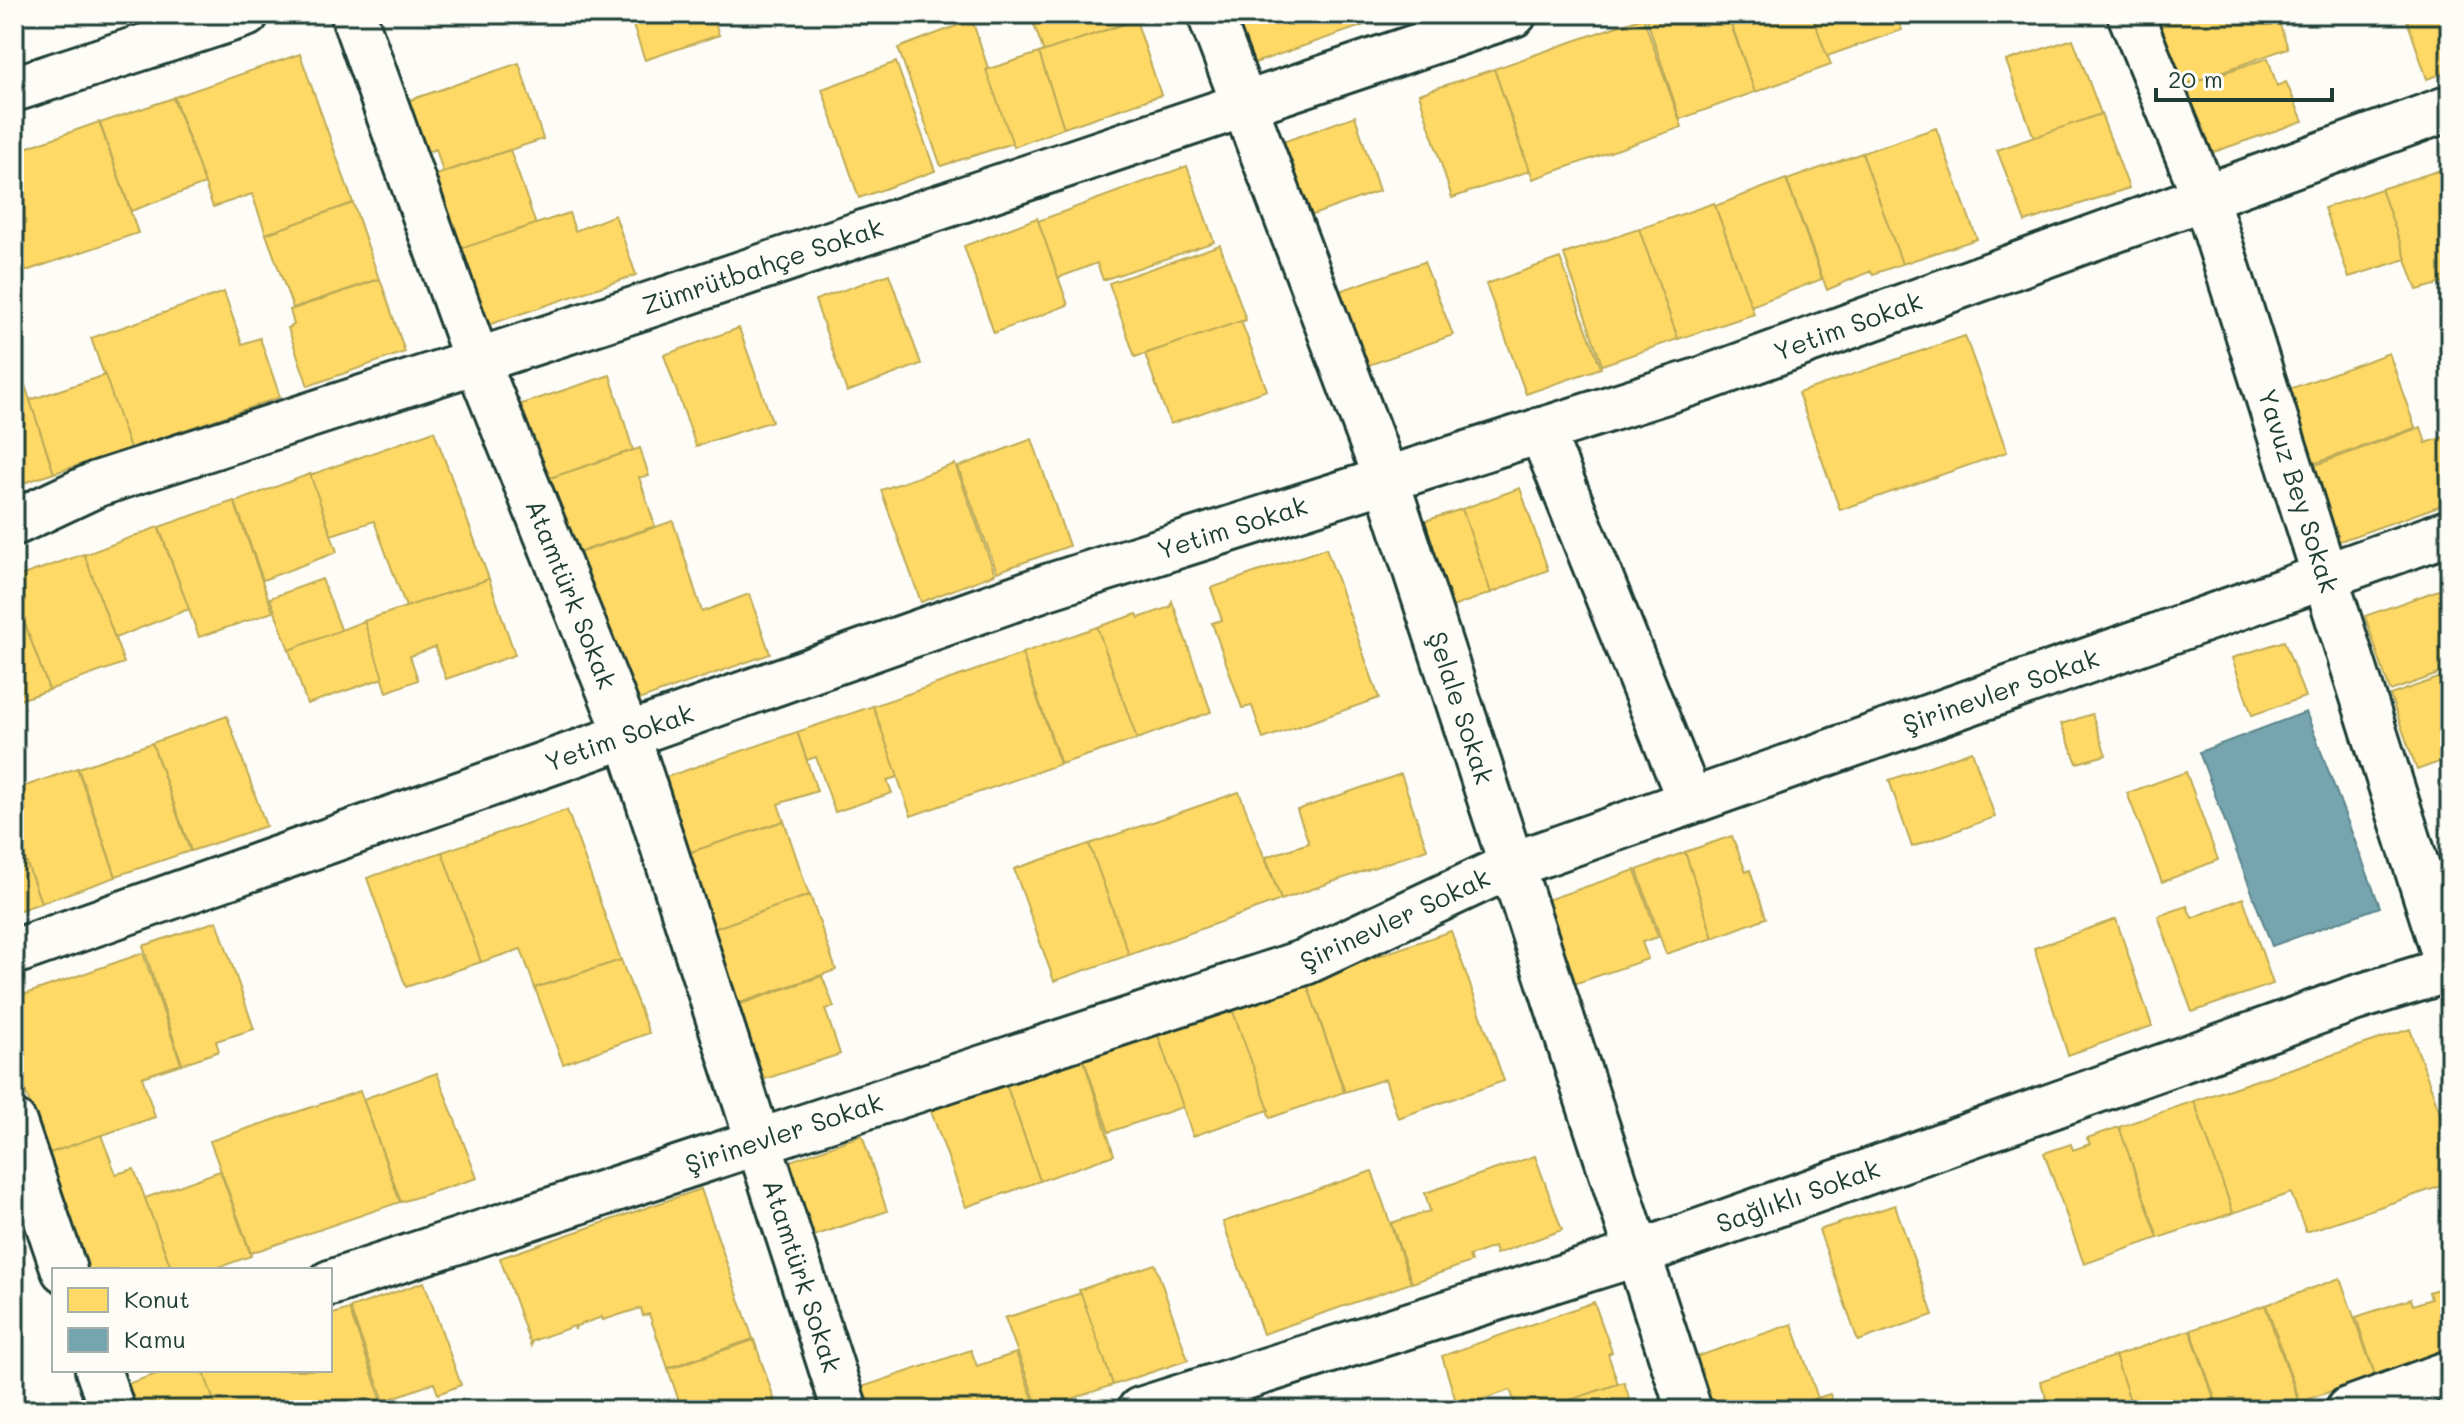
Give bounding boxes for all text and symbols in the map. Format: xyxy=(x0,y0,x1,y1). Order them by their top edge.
scale bar xyxy=(2156,52,2332,102)
text: 20 m xyxy=(2168,63,2223,94)
street label: Zümrütbahçe Sokak xyxy=(637,209,887,322)
street label: Yetim Sokak xyxy=(1769,283,1927,368)
street label: Yavuz Bey Sokak xyxy=(2251,384,2347,597)
street label: Yetim Sokak xyxy=(1153,488,1311,567)
street label: Atamtürk Sokak xyxy=(518,494,625,694)
street label: Şelale Sokak xyxy=(1421,627,1502,788)
street label: Şirinevler Sokak xyxy=(1898,640,2103,741)
street label: Yetim Sokak xyxy=(540,695,698,779)
street label: Şirinevler Sokak xyxy=(1294,860,1495,978)
street label: Şirinevler Sokak xyxy=(681,1084,887,1181)
street label: Sağlıklı Sokak xyxy=(1711,1151,1884,1240)
street label: Atamtürk Sokak xyxy=(756,1175,850,1377)
legend xyxy=(52,1268,332,1372)
text: Konut xyxy=(124,1283,190,1314)
text: Kamu xyxy=(124,1323,186,1354)

